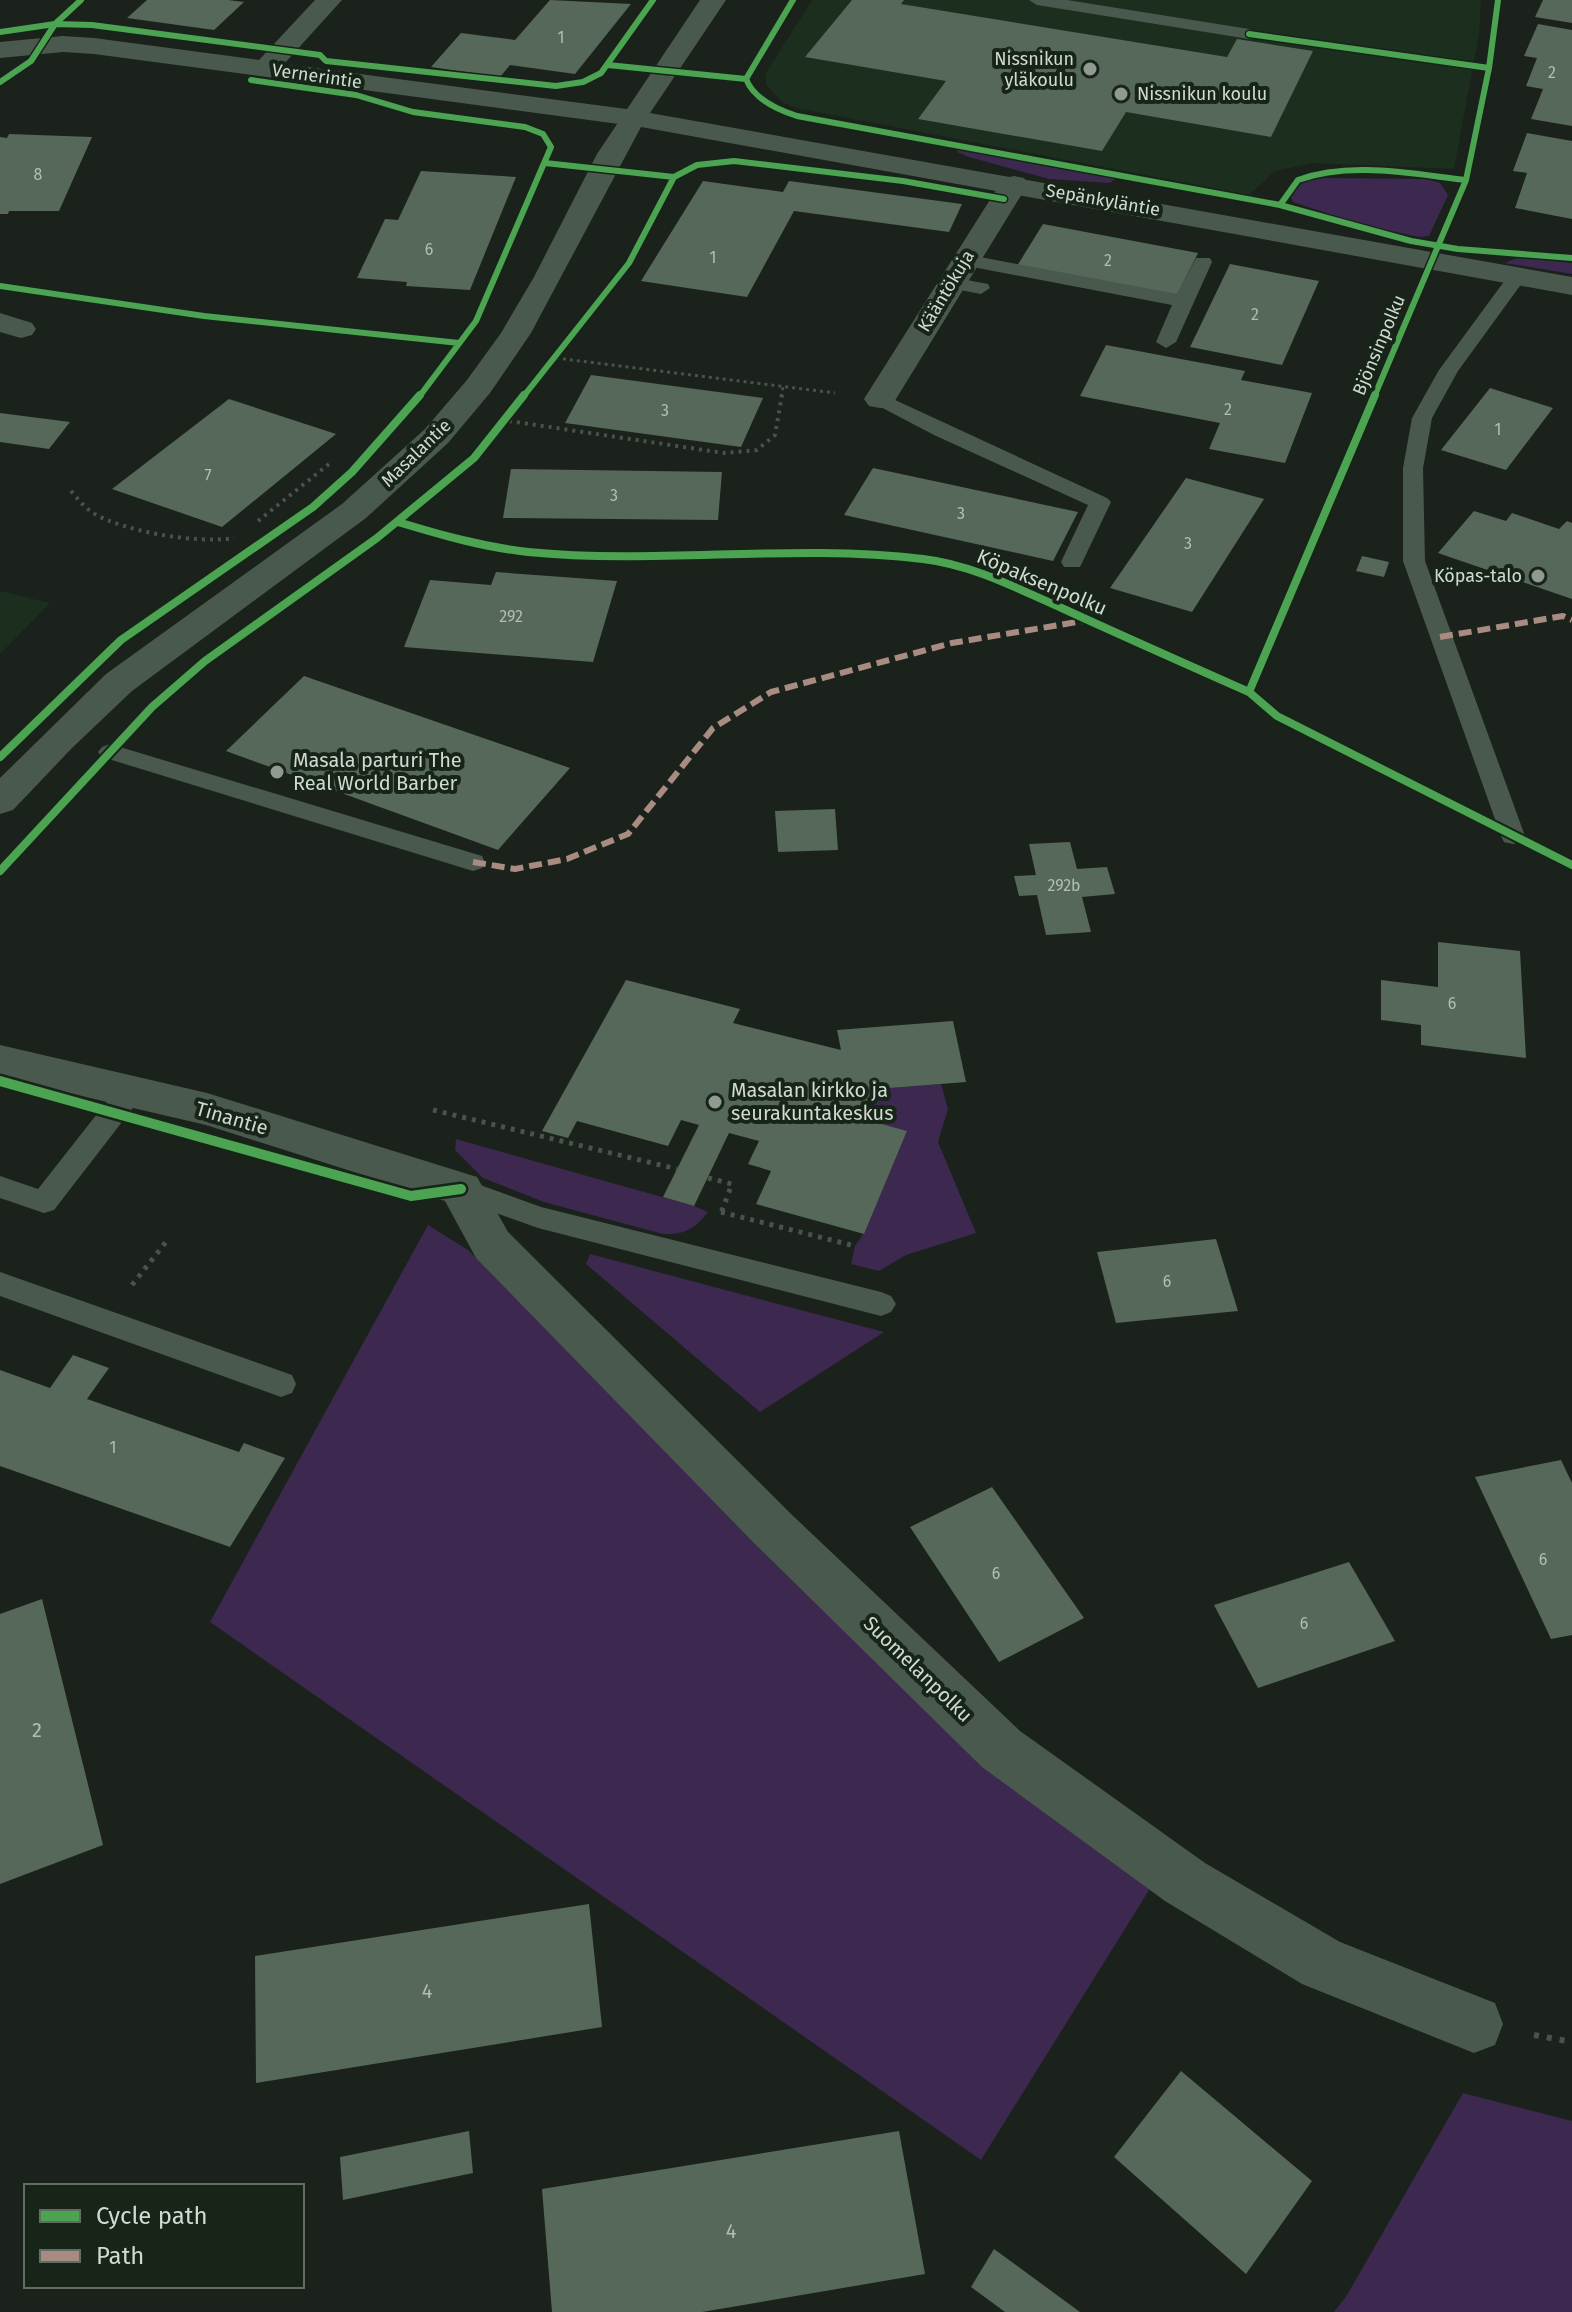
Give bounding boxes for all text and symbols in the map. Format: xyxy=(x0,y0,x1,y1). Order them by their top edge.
house number: 1 xyxy=(558,28,564,47)
place label: Nissnikun yläkoulu xyxy=(994,48,1074,91)
street label: Vernerintie xyxy=(271,59,363,93)
marker: Nissnikun yläkoulu xyxy=(1081,60,1099,78)
house number: 2 xyxy=(1548,63,1556,82)
place label: Nissnikun koulu xyxy=(1137,83,1267,105)
marker: Nissnikun koulu xyxy=(1112,85,1130,103)
house number: 8 xyxy=(34,165,43,184)
street label: Sepänkyläntie xyxy=(1044,179,1162,221)
house number: 6 xyxy=(425,240,433,259)
street label: Kääntökuja xyxy=(913,246,979,336)
house number: 1 xyxy=(710,248,716,267)
house number: 2 xyxy=(1104,251,1112,270)
street label: Bjönsinpolku xyxy=(1348,291,1410,399)
house number: 2 xyxy=(1251,305,1259,324)
house number: 2 xyxy=(1224,400,1232,419)
house number: 3 xyxy=(661,401,669,420)
street label: Masalantie xyxy=(377,414,455,492)
house number: 1 xyxy=(1495,420,1501,439)
house number: 7 xyxy=(204,466,212,485)
house number: 3 xyxy=(610,486,618,505)
house number: 3 xyxy=(957,504,965,523)
house number: 3 xyxy=(1184,534,1192,553)
street label: Köpaksenpolku xyxy=(973,544,1111,620)
place label: Köpas-talo xyxy=(1434,565,1522,587)
marker: Köpas-talo xyxy=(1529,567,1547,585)
house number: 292 xyxy=(499,607,523,626)
place label: Masala parturi The Real World Barber xyxy=(293,748,462,795)
marker: Masala parturi The Real World Barber xyxy=(268,763,286,781)
house number: 292b xyxy=(1047,876,1081,895)
house number: 6 xyxy=(1448,994,1456,1013)
place label: Masalan kirkko ja seurakuntakeskus xyxy=(731,1078,894,1125)
marker: Masalan kirkko ja seurakuntakeskus xyxy=(706,1093,724,1111)
street label: Tinantie xyxy=(193,1096,271,1140)
house number: 6 xyxy=(1163,1272,1171,1291)
house number: 1 xyxy=(110,1438,116,1457)
house number: 6 xyxy=(1539,1550,1547,1569)
house number: 6 xyxy=(992,1564,1000,1583)
street label: Suomelanpolku xyxy=(859,1611,977,1727)
house number: 6 xyxy=(1300,1614,1308,1633)
house number: 2 xyxy=(32,1718,42,1742)
house number: 4 xyxy=(422,1979,433,2003)
legend xyxy=(24,2184,304,2288)
text: Cycle path xyxy=(96,2202,208,2230)
house number: 4 xyxy=(726,2219,737,2243)
text: Path xyxy=(96,2242,144,2270)

